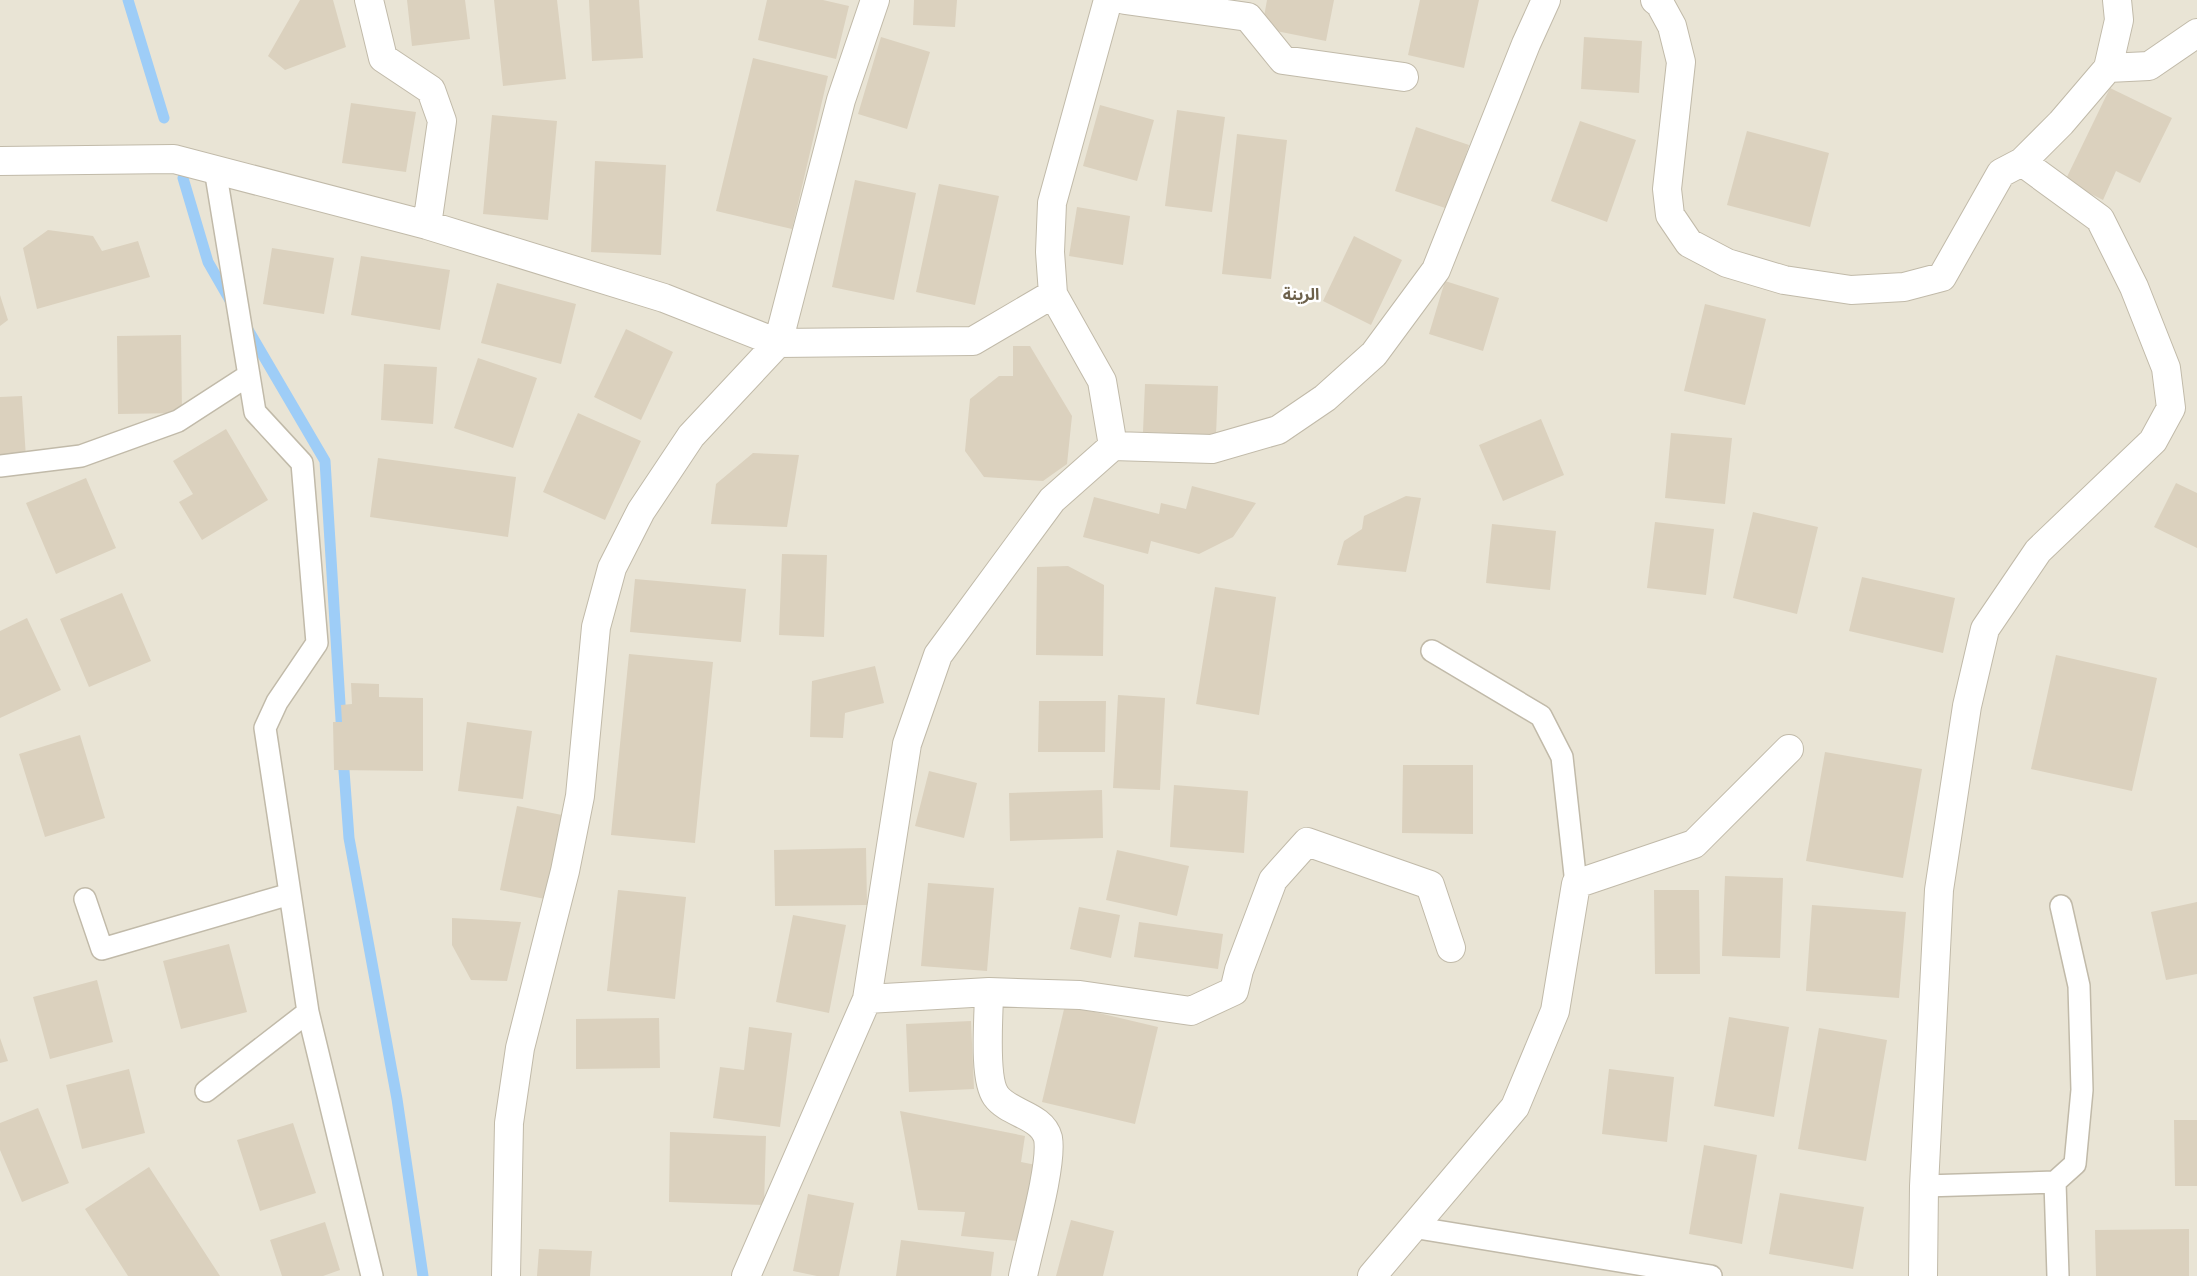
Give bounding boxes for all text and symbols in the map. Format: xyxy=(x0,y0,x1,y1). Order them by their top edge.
district label: الرينة xyxy=(1283,285,1319,304)

